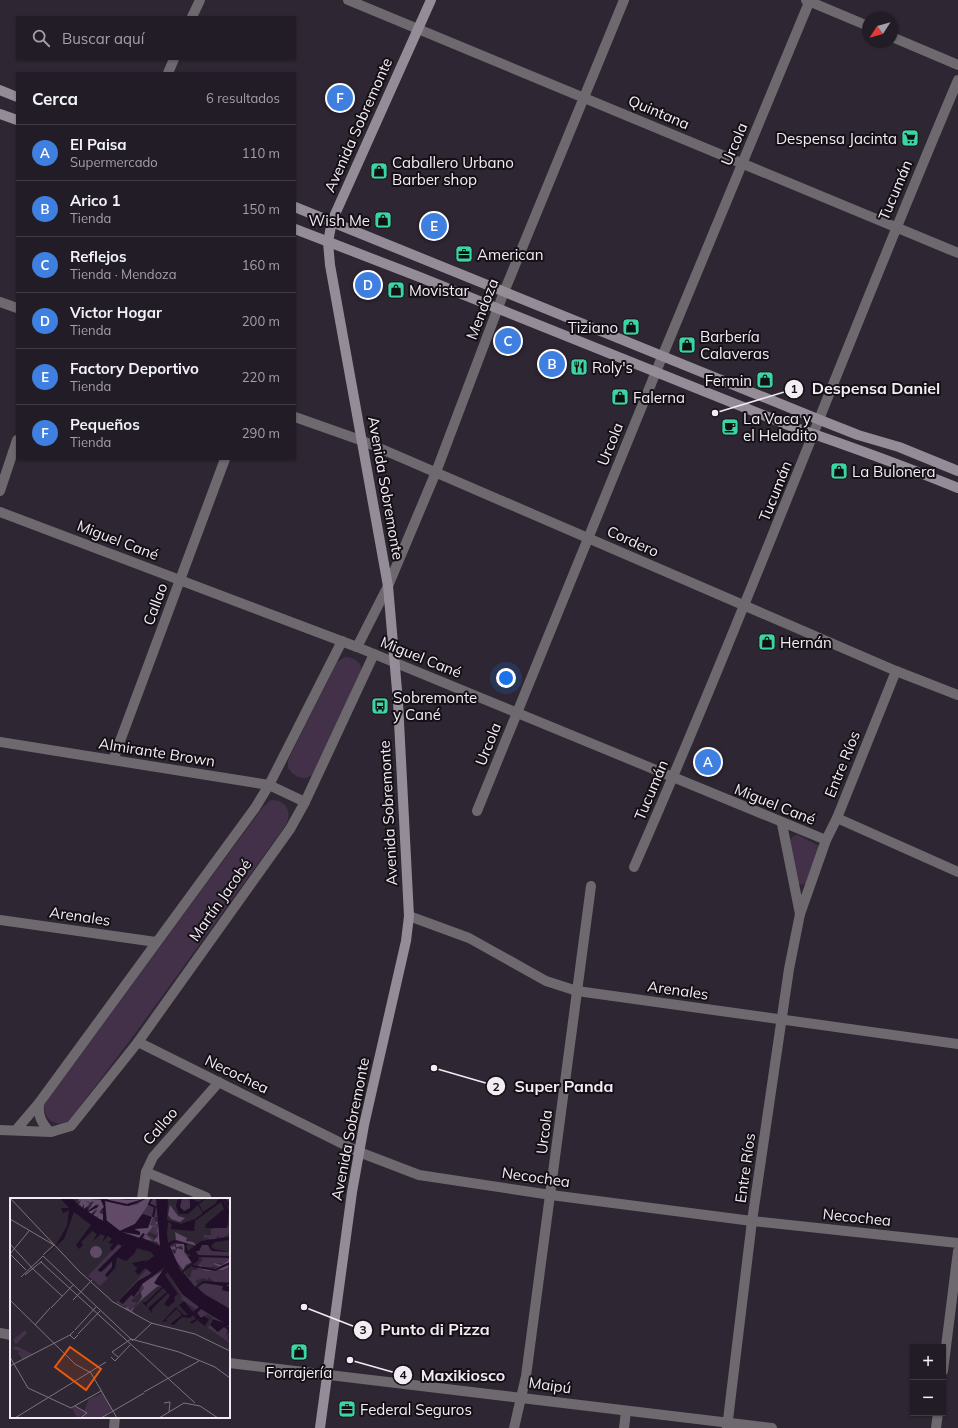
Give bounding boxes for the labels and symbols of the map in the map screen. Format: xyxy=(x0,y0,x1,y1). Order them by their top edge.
north arrow xyxy=(862,12,898,48)
street label: Avenida Sobremonte xyxy=(320,55,396,195)
pin: F xyxy=(327,83,353,113)
street label: Quintana xyxy=(626,91,692,133)
street label: Urcola xyxy=(717,120,751,168)
supermarket icon: Despensa Jacinta xyxy=(900,128,920,148)
place label: Despensa Jacinta xyxy=(776,129,897,148)
place label: Caballero Urbano Barber shop xyxy=(392,153,514,189)
street label: Tucumán xyxy=(874,157,916,223)
shop icon: Caballero Urbano Barber shop xyxy=(369,161,389,181)
shop icon: Wish Me xyxy=(373,210,393,230)
place label: Wish Me xyxy=(309,211,370,230)
pin: E xyxy=(421,211,447,241)
office icon: American xyxy=(454,244,474,264)
place label: American xyxy=(477,245,544,264)
pin: D xyxy=(355,270,381,300)
street label: Mendoza xyxy=(462,276,502,342)
shop icon: Movistar xyxy=(386,280,406,300)
place label: Movistar xyxy=(409,281,469,300)
shop icon: Tiziano xyxy=(621,317,641,337)
place label: Tiziano xyxy=(568,318,618,337)
pin: C xyxy=(495,326,521,356)
place label: Barbería Calaveras xyxy=(700,327,769,363)
shop icon: Barbería Calaveras xyxy=(677,335,697,355)
pin: B xyxy=(539,349,565,379)
restaurant icon: Roly's xyxy=(569,357,589,377)
place label: Roly's xyxy=(592,358,633,377)
shop icon: Fermin xyxy=(755,370,775,390)
place label: Fermin xyxy=(705,371,752,390)
callout: Despensa Daniel xyxy=(784,375,949,403)
text: Despensa Daniel xyxy=(812,378,940,398)
text: 1 xyxy=(790,381,798,396)
shop icon: Falerna xyxy=(610,387,630,407)
place label: Falerna xyxy=(633,388,685,407)
place label: La Vaca y el Heladito xyxy=(743,409,817,445)
street label: Avenida Sobremonte xyxy=(364,415,408,561)
cafe icon: La Vaca y el Heladito xyxy=(720,417,740,437)
street label: Urcola xyxy=(593,420,627,468)
street label: Tucumán xyxy=(754,458,796,524)
shop icon: La Bulonera xyxy=(829,461,849,481)
place label: La Bulonera xyxy=(852,462,935,481)
street label: Miguel Cané xyxy=(75,516,161,564)
street label: Cordero xyxy=(604,521,662,561)
street label: Callao xyxy=(139,580,171,628)
street label: Miguel Cané xyxy=(378,632,464,682)
shop icon: Hernán xyxy=(757,632,777,652)
place label: Hernán xyxy=(780,633,832,652)
your location xyxy=(496,668,516,688)
place label: Sobremonte y Cané xyxy=(393,688,477,724)
bus stop icon: Sobremonte y Cané xyxy=(370,696,390,716)
street label: Urcola xyxy=(471,720,505,768)
street label: Entre Ríos xyxy=(820,728,864,800)
street label: Almirante Brown xyxy=(97,733,217,771)
street label: Avenida Sobremonte xyxy=(375,740,401,886)
pin: A xyxy=(695,747,721,777)
street label: Tucumán xyxy=(630,757,672,823)
street label: Miguel Cané xyxy=(732,779,818,829)
street label: Martín Jacobé xyxy=(185,855,255,945)
street label: Arenales xyxy=(48,902,112,930)
street label: Arenales xyxy=(646,976,710,1004)
street label: Necochea xyxy=(202,1050,272,1098)
street label: Avenida Sobremonte xyxy=(327,1056,373,1202)
callout: Super Panda xyxy=(486,1072,621,1100)
text: Super Panda xyxy=(515,1076,613,1096)
text: 2 xyxy=(492,1079,500,1094)
street label: Callao xyxy=(138,1103,182,1149)
street label: Urcola xyxy=(532,1109,556,1155)
street label: Entre Ríos xyxy=(731,1132,759,1204)
street label: Necochea xyxy=(501,1163,571,1191)
inset map xyxy=(10,1198,230,1418)
street label: Necochea xyxy=(822,1204,892,1230)
callout: Punto di Pizza xyxy=(353,1316,498,1344)
text: Punto di Pizza xyxy=(380,1319,490,1339)
text: 3 xyxy=(359,1322,367,1337)
shop icon: Forrajería xyxy=(289,1342,309,1362)
callout: Maxikiosco xyxy=(393,1361,513,1389)
place label: Forrajería xyxy=(266,1363,332,1382)
text: Maxikiosco xyxy=(421,1365,505,1385)
text: 4 xyxy=(399,1367,407,1382)
street label: Maipú xyxy=(527,1373,573,1397)
office icon: Federal Seguros xyxy=(337,1399,357,1419)
place label: Federal Seguros xyxy=(360,1400,472,1419)

